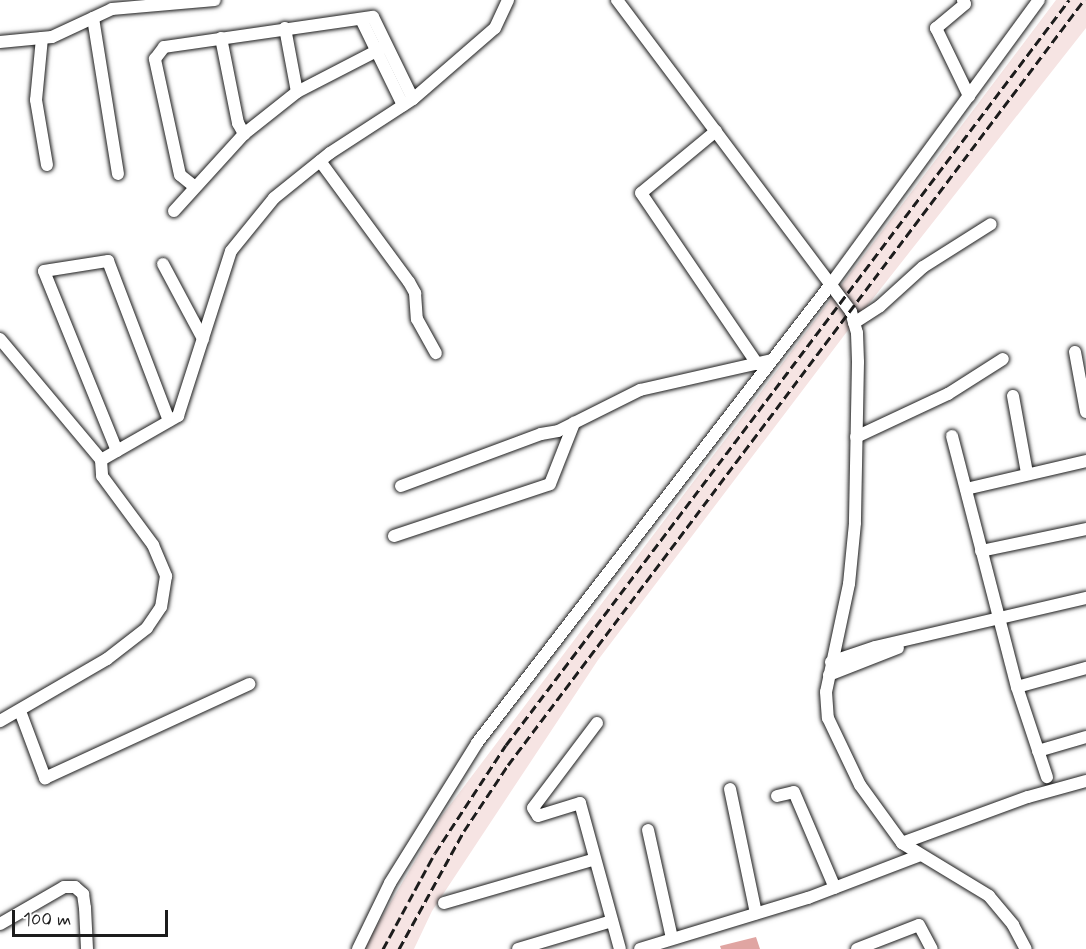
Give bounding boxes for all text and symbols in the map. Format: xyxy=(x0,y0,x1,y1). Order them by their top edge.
scale bar xyxy=(15,898,171,936)
text: 100 m xyxy=(23,908,71,932)

